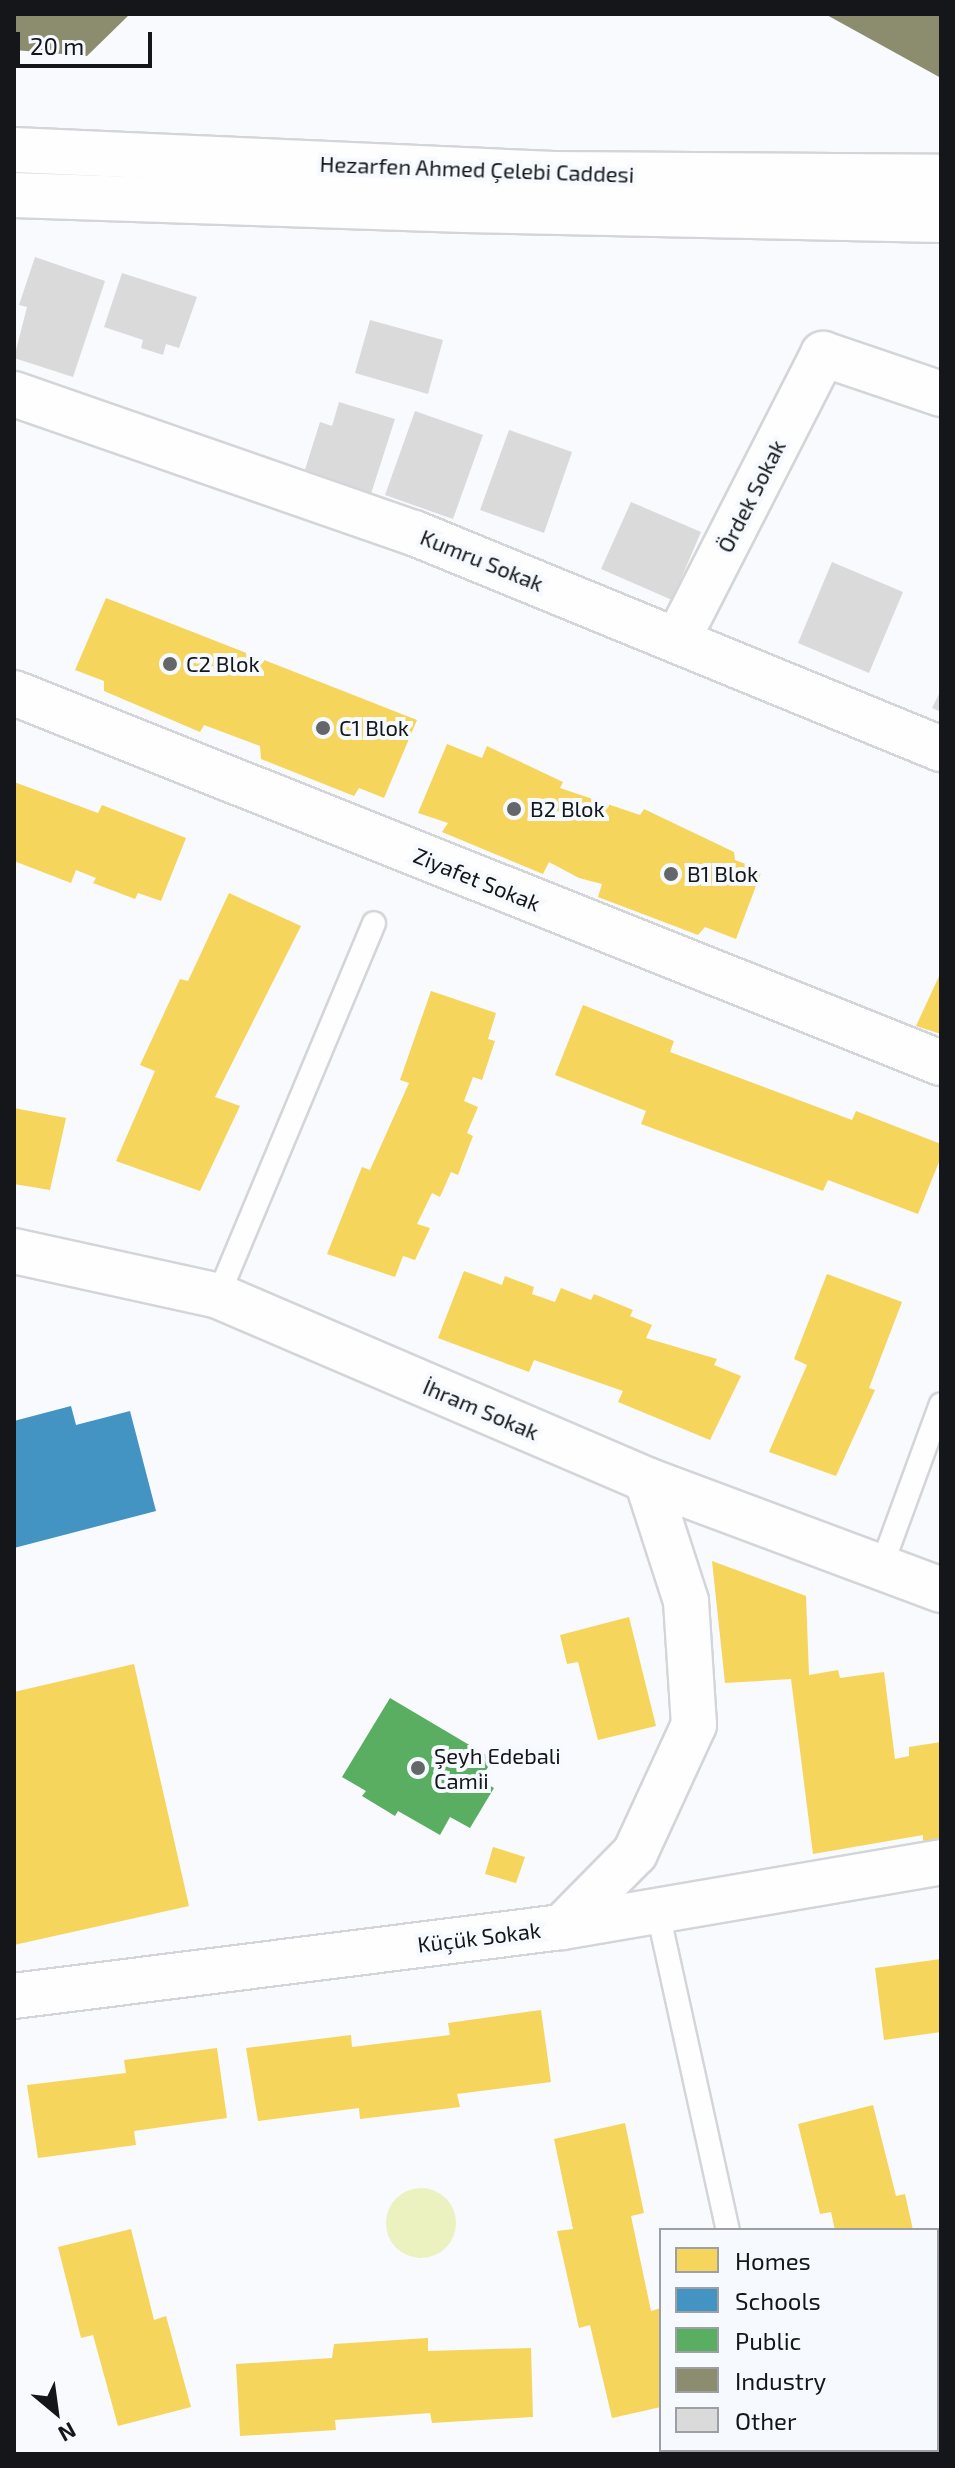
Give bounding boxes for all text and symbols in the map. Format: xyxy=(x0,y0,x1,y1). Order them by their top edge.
scale bar xyxy=(20,16,156,66)
text: 20 m xyxy=(30,31,84,60)
street label: Hezarfen Ahmed Çelebi Caddesi xyxy=(319,150,635,188)
street label: Ördek Sokak xyxy=(711,435,791,557)
street label: Kumru Sokak xyxy=(417,523,547,597)
place label: C2 Blok xyxy=(186,651,260,677)
marker: C2 Blok xyxy=(161,655,179,673)
place label: C1 Blok xyxy=(339,715,409,741)
marker: C1 Blok xyxy=(314,719,332,737)
place label: B2 Blok xyxy=(530,796,605,822)
marker: B2 Blok xyxy=(505,800,523,818)
street label: Ziyafet Sokak xyxy=(410,842,544,916)
place label: B1 Blok xyxy=(687,861,758,887)
marker: B1 Blok xyxy=(662,865,680,883)
street label: İhram Sokak xyxy=(419,1373,543,1445)
place label: Şeyh Edebali Camii xyxy=(434,1742,561,1794)
marker: Şeyh Edebali Camii xyxy=(409,1759,427,1777)
street label: Küçük Sokak xyxy=(416,1916,542,1958)
legend xyxy=(659,2228,939,2452)
text: Homes xyxy=(735,2246,811,2275)
text: Schools xyxy=(735,2286,821,2315)
text: Public xyxy=(735,2326,801,2355)
text: Industry xyxy=(735,2366,826,2395)
north arrow xyxy=(16,2372,96,2452)
text: Other xyxy=(735,2406,797,2435)
text: N xyxy=(54,2418,81,2448)

